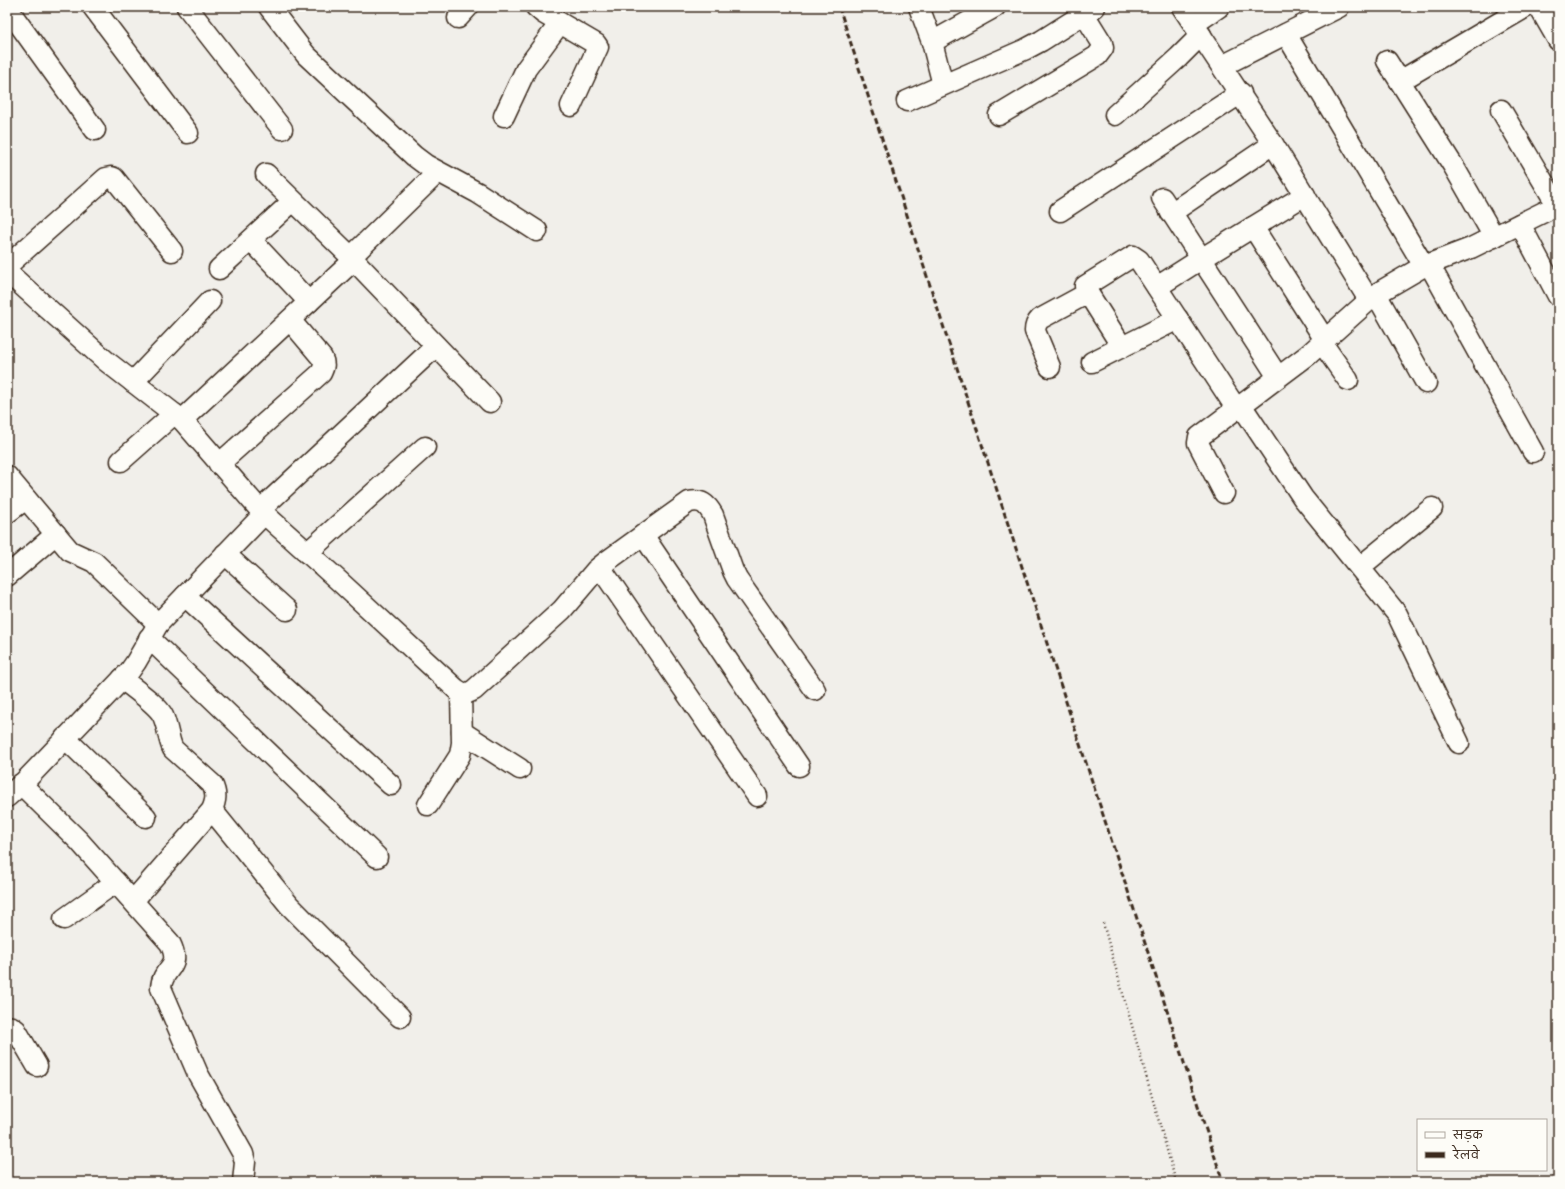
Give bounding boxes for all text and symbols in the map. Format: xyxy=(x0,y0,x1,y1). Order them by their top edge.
legend xyxy=(1417,1119,1547,1171)
text: सड़क xyxy=(1452,1127,1484,1143)
text: रेलवे xyxy=(1451,1144,1480,1162)

